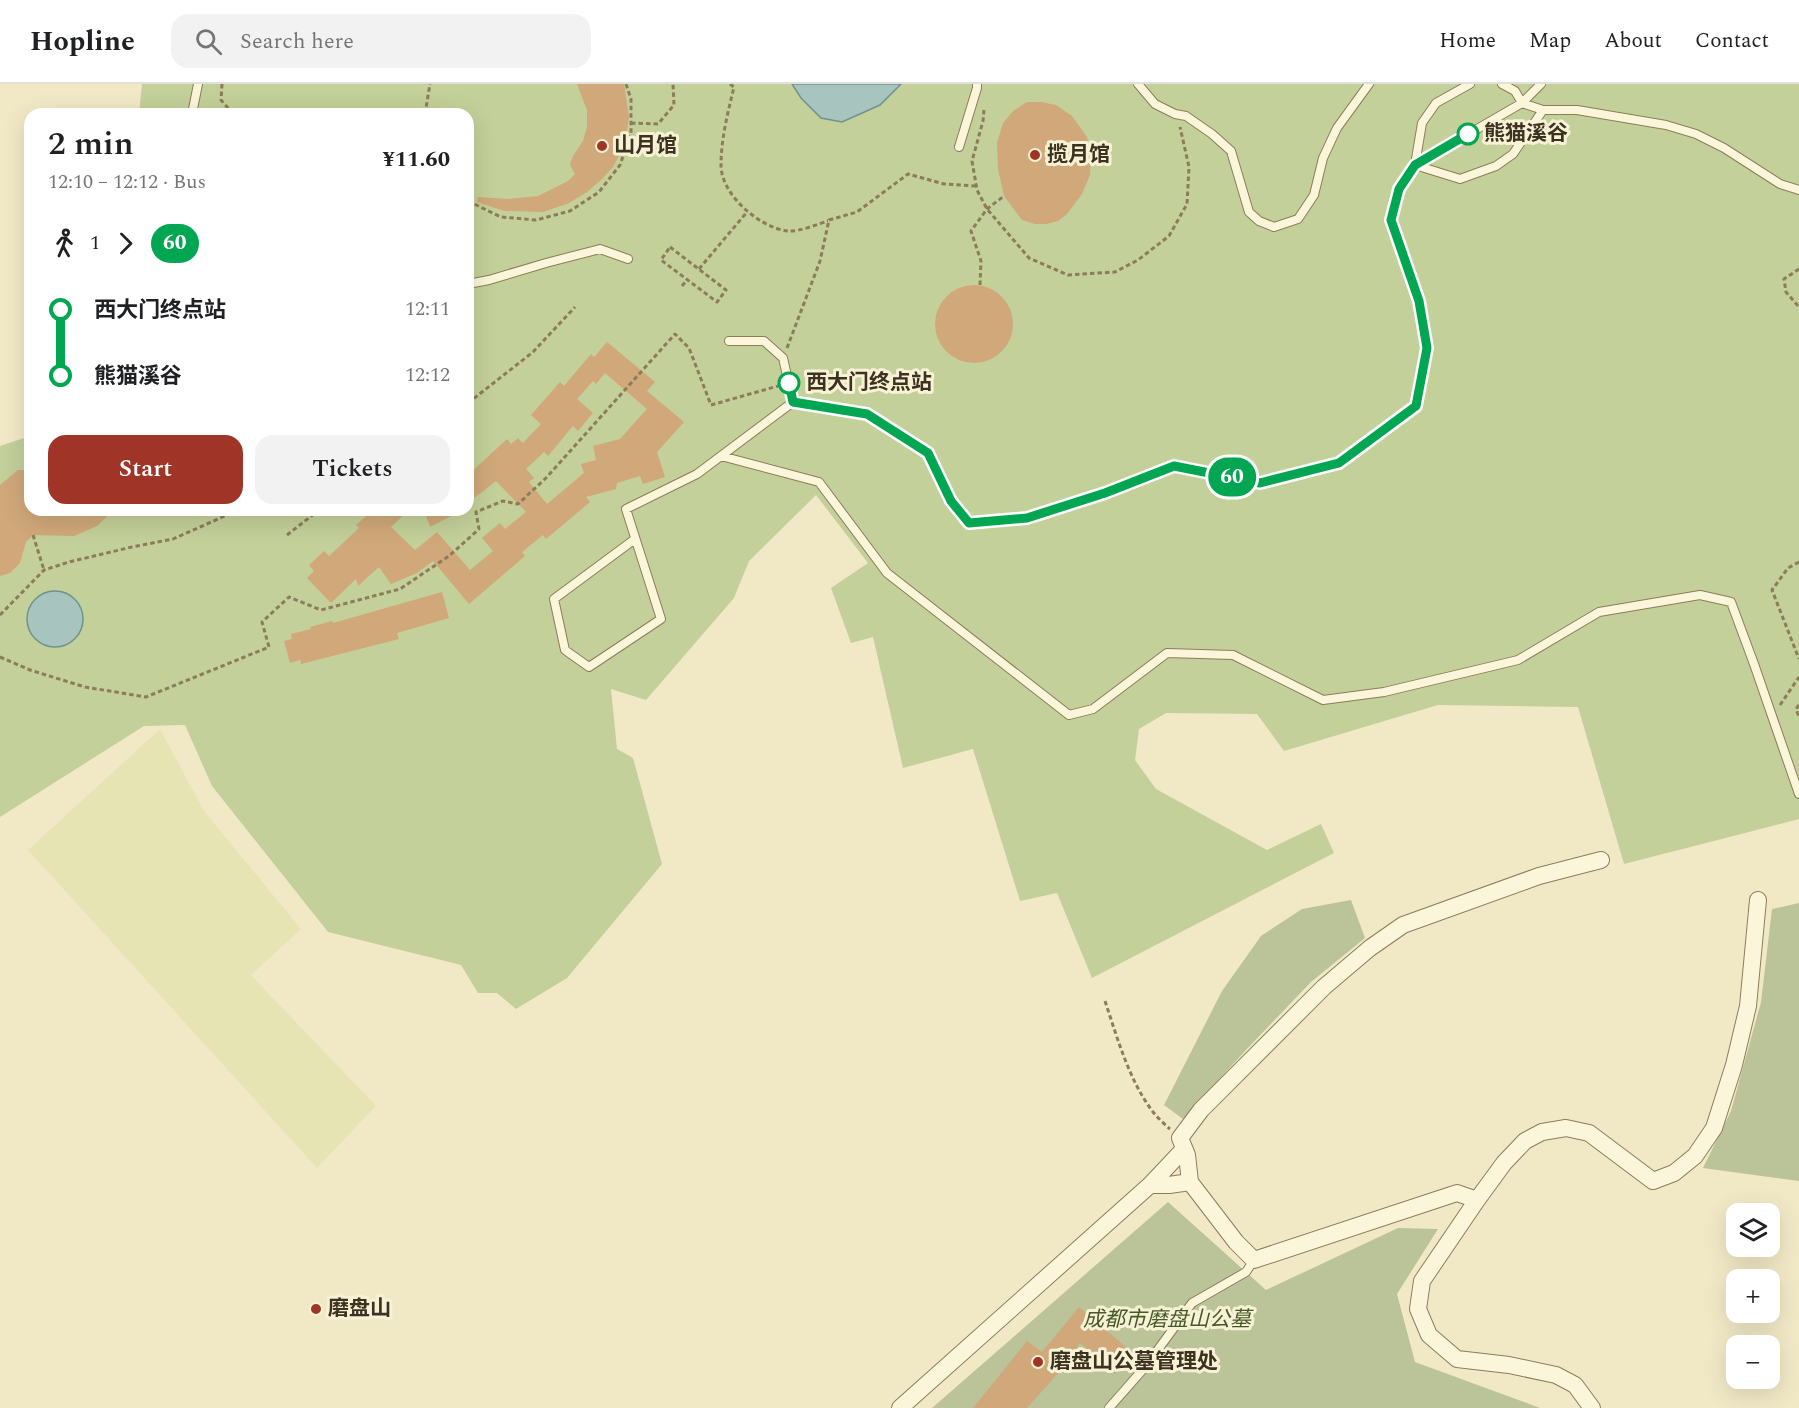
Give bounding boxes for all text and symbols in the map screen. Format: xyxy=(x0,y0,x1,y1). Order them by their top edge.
search box xyxy=(171,14,591,68)
text: Hopline xyxy=(30,20,135,63)
icon: search xyxy=(192,25,225,58)
text: Search here xyxy=(240,25,354,58)
text: Home xyxy=(1439,25,1496,57)
text: Map xyxy=(1529,25,1571,57)
text: About xyxy=(1604,25,1662,57)
text: Contact xyxy=(1695,25,1769,57)
place label: 熊猫溪谷 xyxy=(1484,118,1568,150)
text: 2 min xyxy=(48,119,134,169)
marker: 熊猫溪谷 xyxy=(1457,123,1479,145)
place label: 山月馆 xyxy=(614,130,677,162)
marker: 山月馆 xyxy=(595,139,609,153)
place label: 揽月馆 xyxy=(1047,139,1110,171)
text: ¥11.60 xyxy=(382,143,450,176)
marker: 揽月馆 xyxy=(1028,148,1042,162)
text: 12:10 – 12:12 · Bus xyxy=(48,167,206,197)
icon: walk xyxy=(48,227,81,260)
icon: forward xyxy=(109,227,142,260)
text: 60 xyxy=(163,227,187,259)
text: 1 xyxy=(90,228,100,258)
text: 西大门终点站 xyxy=(94,294,226,327)
text: 12:11 xyxy=(405,294,450,324)
text: 熊猫溪谷 xyxy=(94,360,182,393)
text: 12:12 xyxy=(405,360,450,390)
place label: 西大门终点站 xyxy=(806,367,932,399)
marker: 西大门终点站 xyxy=(778,372,800,394)
button: Start xyxy=(48,435,243,504)
button: Tickets xyxy=(255,435,450,504)
line badge: 60 xyxy=(1205,458,1259,496)
text: 60 xyxy=(1220,461,1244,493)
map controls xyxy=(1726,1203,1780,1389)
button: layers xyxy=(1726,1203,1780,1257)
button: + xyxy=(1726,1269,1780,1323)
place label: 磨盘山 xyxy=(328,1293,391,1325)
marker: 磨盘山 xyxy=(309,1302,323,1316)
park label: 成都市磨盘山公墓 xyxy=(1083,1304,1254,1336)
button: − xyxy=(1726,1335,1780,1389)
place label: 磨盘山公墓管理处 xyxy=(1050,1346,1218,1378)
marker: 磨盘山公墓管理处 xyxy=(1031,1355,1045,1369)

